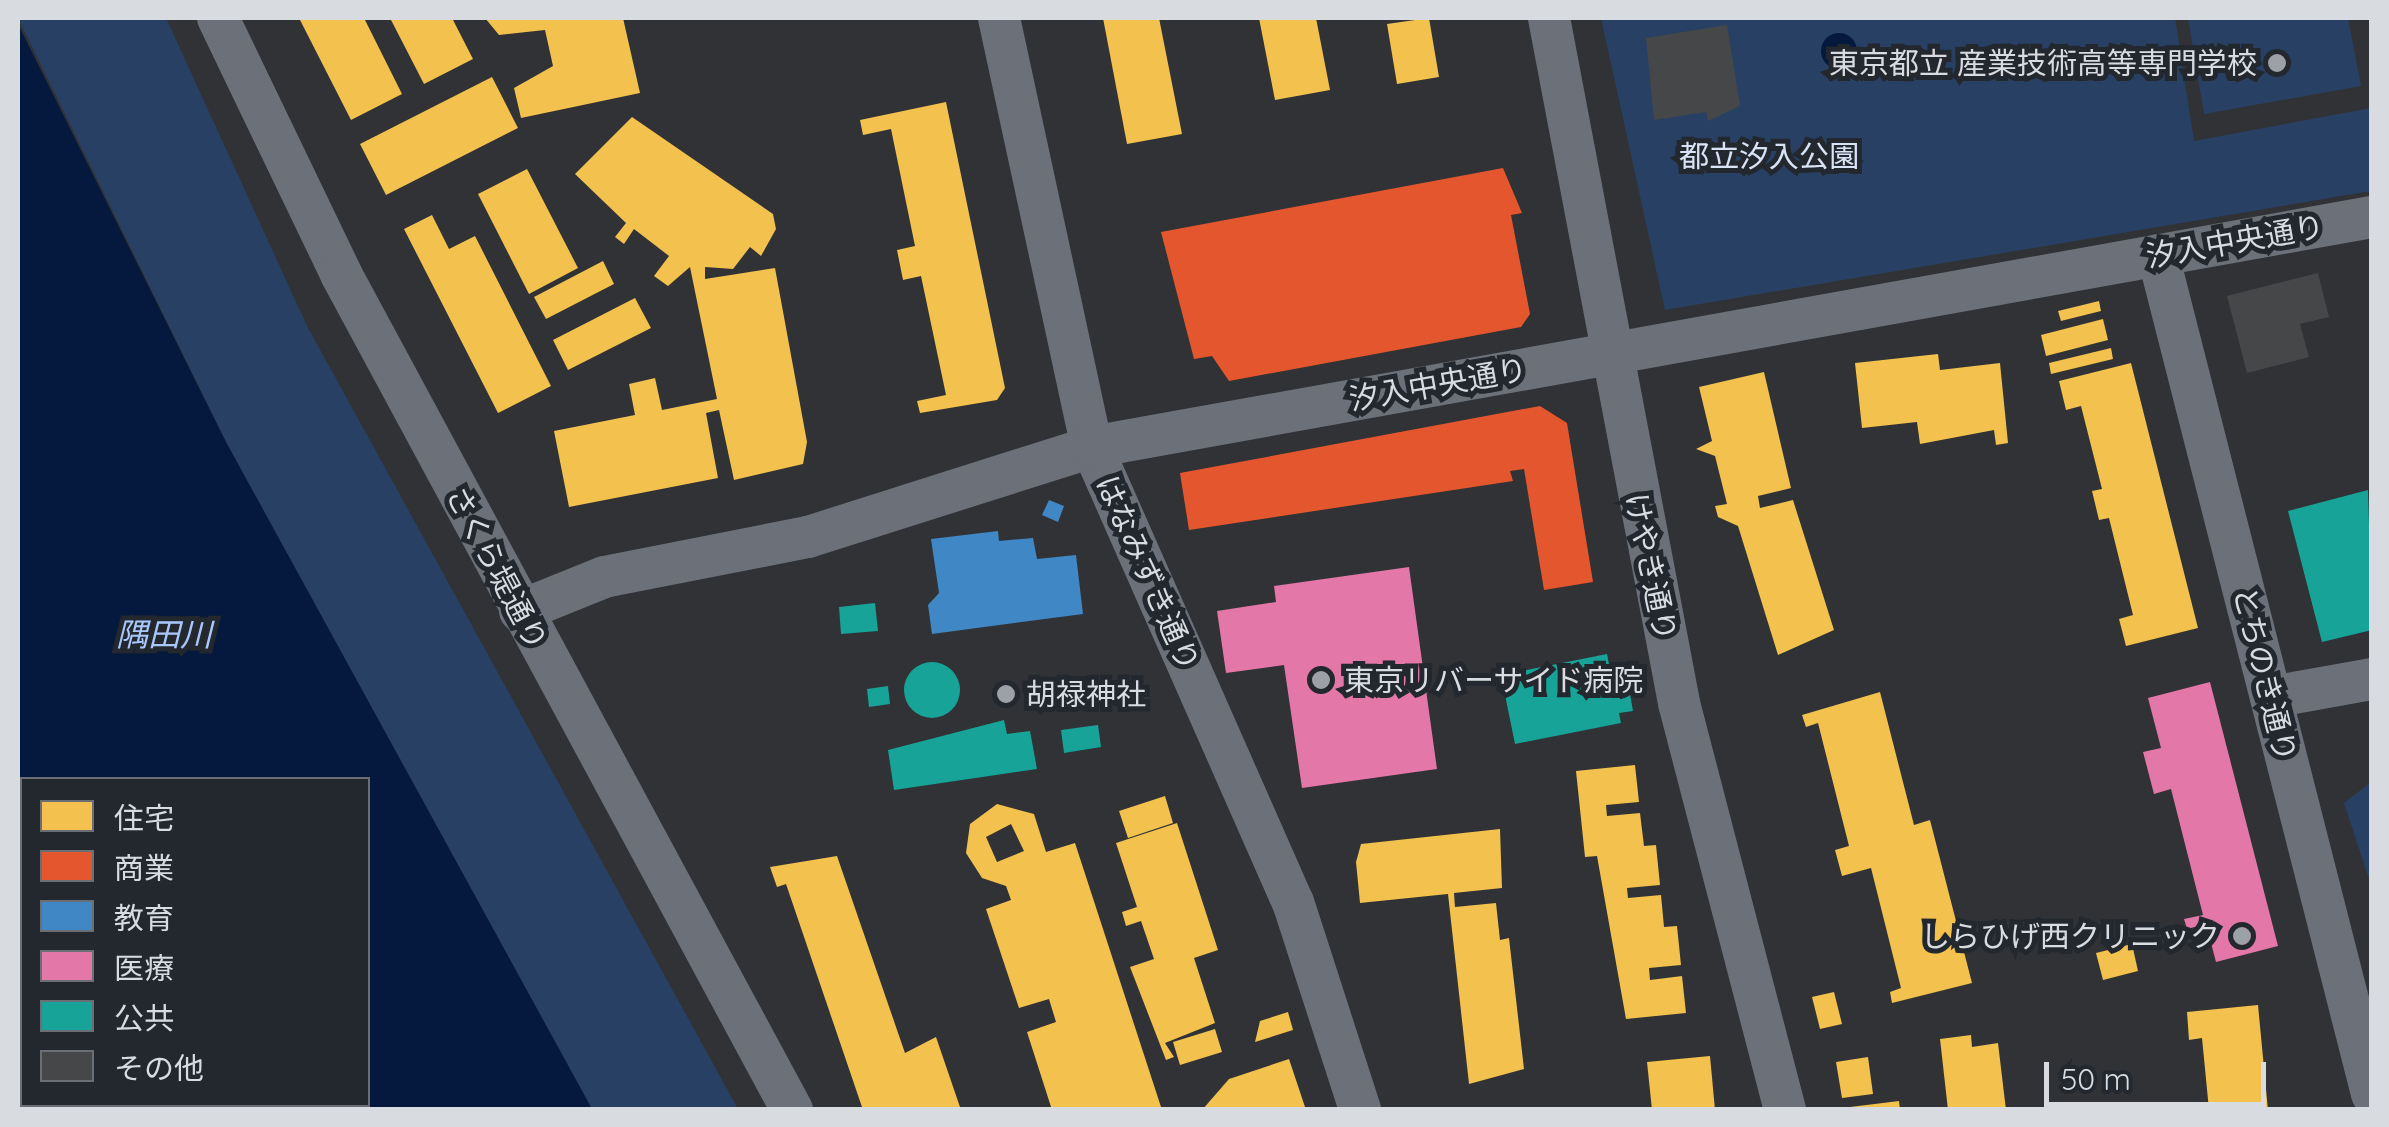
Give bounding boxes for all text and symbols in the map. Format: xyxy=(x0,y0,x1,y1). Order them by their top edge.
place label: 東京都立 産業技術高等専門学校 xyxy=(1829,45,2257,81)
marker: 東京都立 産業技術高等専門学校 xyxy=(2266,52,2288,74)
park label: 都立汐入公園 xyxy=(1679,138,1859,174)
street label: 汐入中央通り xyxy=(2143,208,2327,274)
street label: 汐入中央通り xyxy=(1346,351,1530,417)
street label: はなみずき通り xyxy=(1089,470,1207,676)
street label: さくら堤通り xyxy=(439,480,555,656)
street label: けやき通り xyxy=(1618,490,1684,644)
street label: とちのき通り xyxy=(2226,582,2304,766)
water label: 隅田川 xyxy=(116,615,212,653)
place label: 東京リバーサイド病院 xyxy=(1344,662,1644,698)
marker: 東京リバーサイド病院 xyxy=(1308,667,1334,693)
place label: 胡禄神社 xyxy=(1026,676,1146,712)
marker: 胡禄神社 xyxy=(995,683,1017,705)
legend xyxy=(20,777,370,1107)
text: 住宅 xyxy=(114,799,174,837)
text: 商業 xyxy=(114,849,174,887)
text: 教育 xyxy=(114,899,174,937)
place label: しらひげ西クリニック xyxy=(1920,918,2220,954)
marker: しらひげ西クリニック xyxy=(2229,923,2255,949)
text: 医療 xyxy=(114,949,174,987)
text: 公共 xyxy=(114,999,174,1037)
scale bar xyxy=(2049,1042,2272,1104)
text: その他 xyxy=(114,1049,204,1087)
text: 50 m xyxy=(2061,1060,2131,1098)

